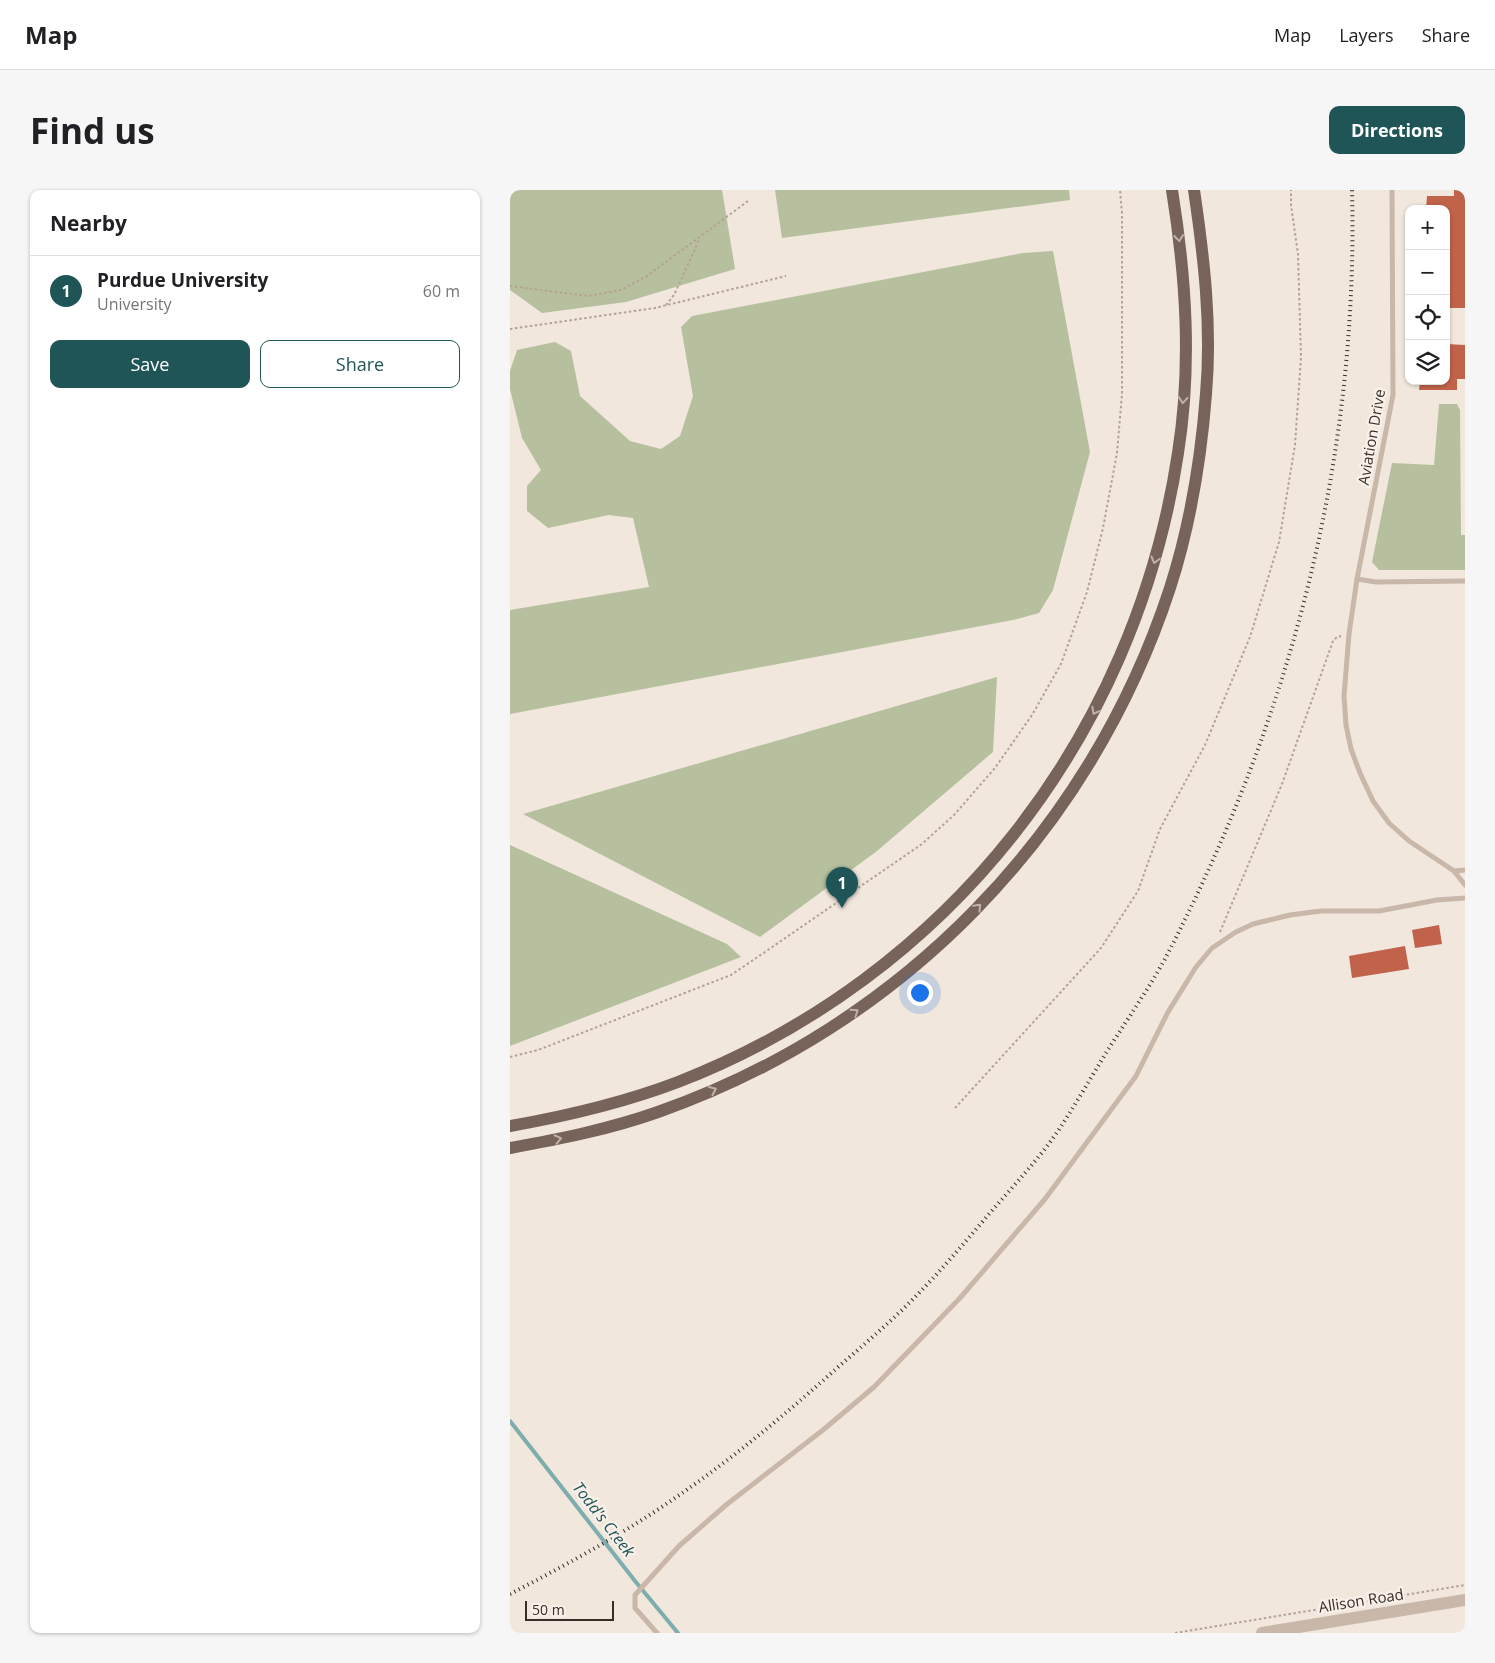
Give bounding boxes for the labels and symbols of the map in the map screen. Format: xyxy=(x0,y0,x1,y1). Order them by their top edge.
one-way arrow xyxy=(1173,235,1184,243)
street label: Aviation Drive xyxy=(1353,387,1389,487)
one-way arrow xyxy=(1178,397,1189,405)
one-way arrow xyxy=(1150,555,1160,563)
one-way arrow xyxy=(1091,705,1101,714)
pin: 1 xyxy=(826,867,858,908)
one-way arrow xyxy=(972,904,981,913)
your location xyxy=(907,980,933,1006)
one-way arrow xyxy=(849,1009,859,1018)
one-way arrow xyxy=(708,1086,717,1097)
one-way arrow xyxy=(554,1135,562,1145)
water label: Todd's Creek xyxy=(568,1477,641,1562)
street label: Allison Road xyxy=(1317,1583,1405,1617)
scale bar xyxy=(525,1598,614,1621)

